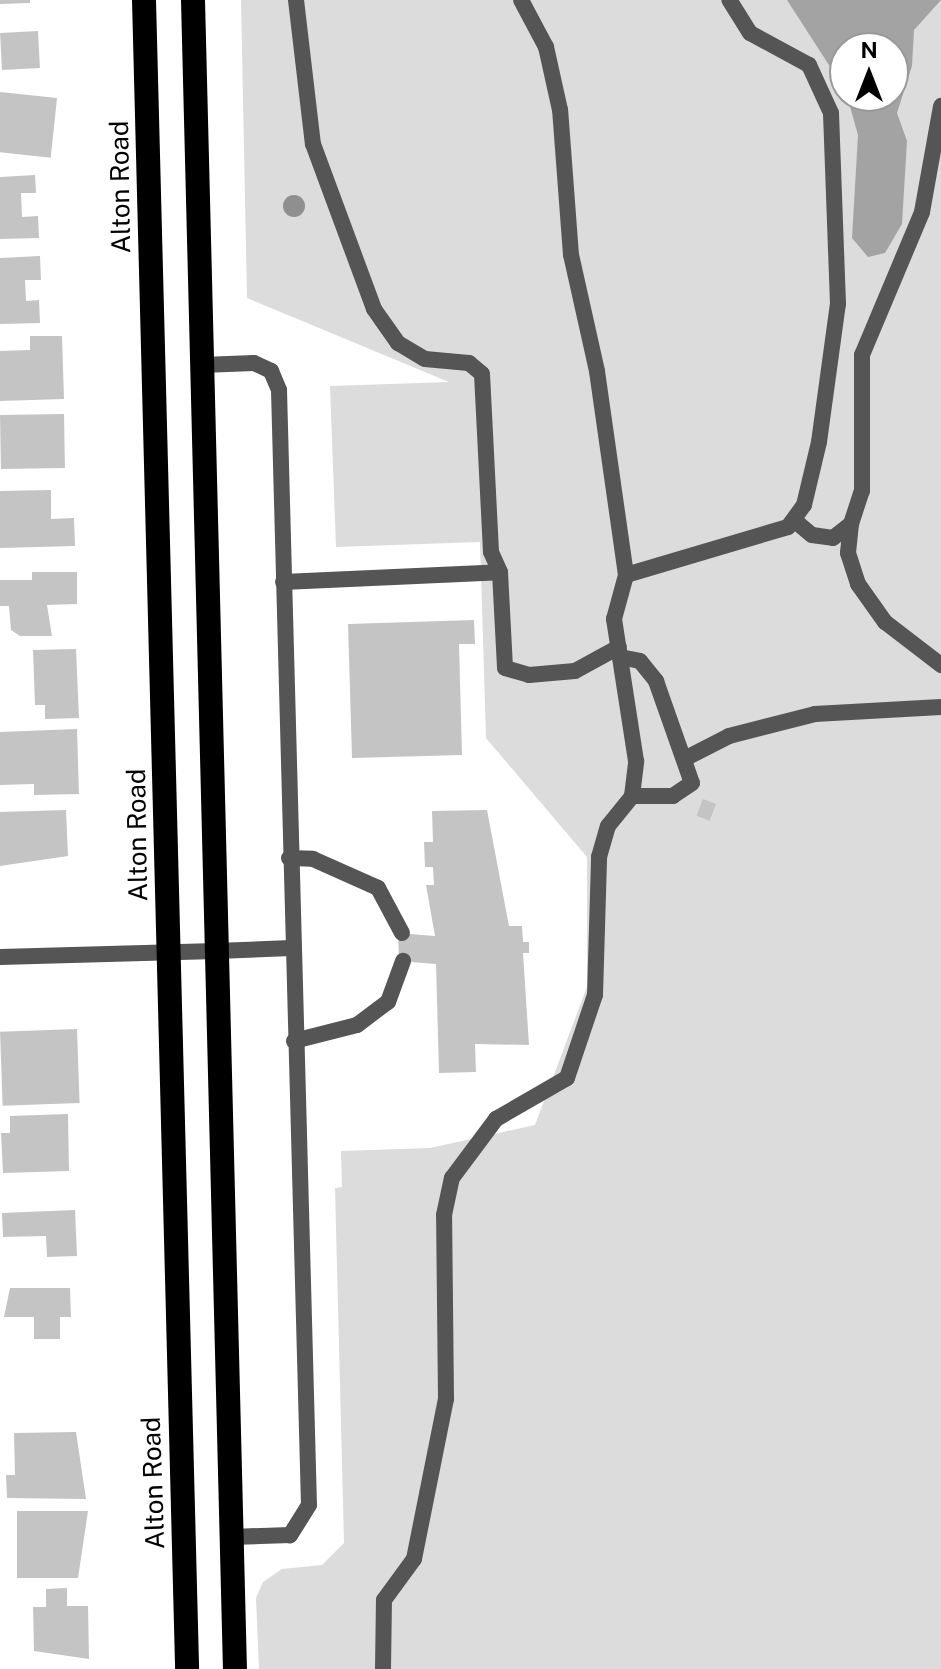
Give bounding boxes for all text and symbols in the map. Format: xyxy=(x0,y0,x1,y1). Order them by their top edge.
north arrow xyxy=(829,32,909,112)
text: N xyxy=(860,37,878,63)
street label: Alton Road xyxy=(103,120,137,254)
street label: Alton Road xyxy=(120,768,154,902)
street label: Alton Road xyxy=(135,1416,171,1550)

